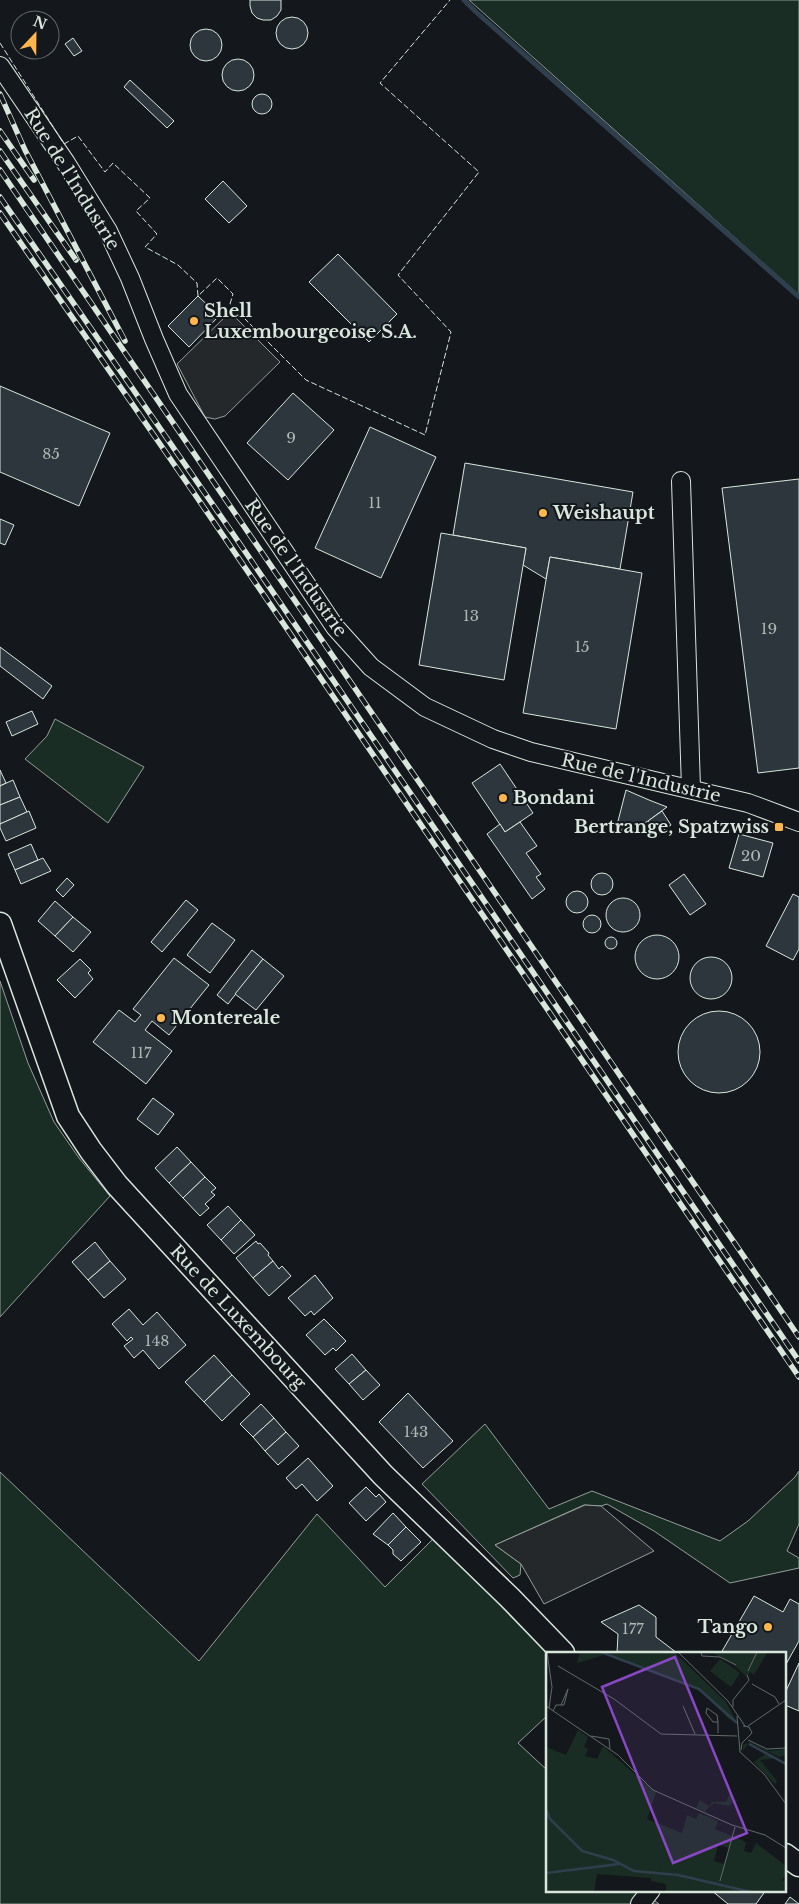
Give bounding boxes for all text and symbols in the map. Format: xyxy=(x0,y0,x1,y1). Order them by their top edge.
north arrow xyxy=(10,10,60,60)
text: N xyxy=(30,12,49,34)
street label: Rue de l'Industrie xyxy=(19,104,125,254)
place label: Shell Luxembourgeoise S.A. xyxy=(204,300,417,343)
marker: Shell Luxembourgeoise S.A. xyxy=(188,315,200,327)
house number: 9 xyxy=(286,428,296,447)
house number: 85 xyxy=(42,444,60,463)
house number: 11 xyxy=(368,493,382,512)
street label: Rue de l'Industrie xyxy=(240,495,352,641)
place label: Weishaupt xyxy=(552,502,655,524)
marker: Weishaupt xyxy=(537,507,549,519)
house number: 13 xyxy=(463,606,479,625)
house number: 19 xyxy=(761,619,777,638)
house number: 15 xyxy=(574,637,590,656)
street label: Rue de l'Industrie xyxy=(559,749,723,807)
place label: Bondani xyxy=(513,787,595,809)
marker: Bondani xyxy=(497,792,509,804)
place label: Bertrange, Spatzwiss xyxy=(574,816,769,838)
marker: Bertrange, Spatzwiss xyxy=(773,821,785,833)
house number: 20 xyxy=(741,846,761,865)
place label: Montereale xyxy=(171,1007,280,1029)
marker: Montereale xyxy=(155,1012,167,1024)
house number: 117 xyxy=(131,1043,152,1062)
street label: Rue de Luxembourg xyxy=(165,1240,311,1394)
house number: 148 xyxy=(145,1331,169,1350)
house number: 143 xyxy=(404,1422,428,1441)
place label: Tango xyxy=(698,1616,758,1638)
house number: 177 xyxy=(622,1619,644,1638)
marker: Tango xyxy=(762,1621,774,1633)
inset map xyxy=(546,1652,786,1892)

